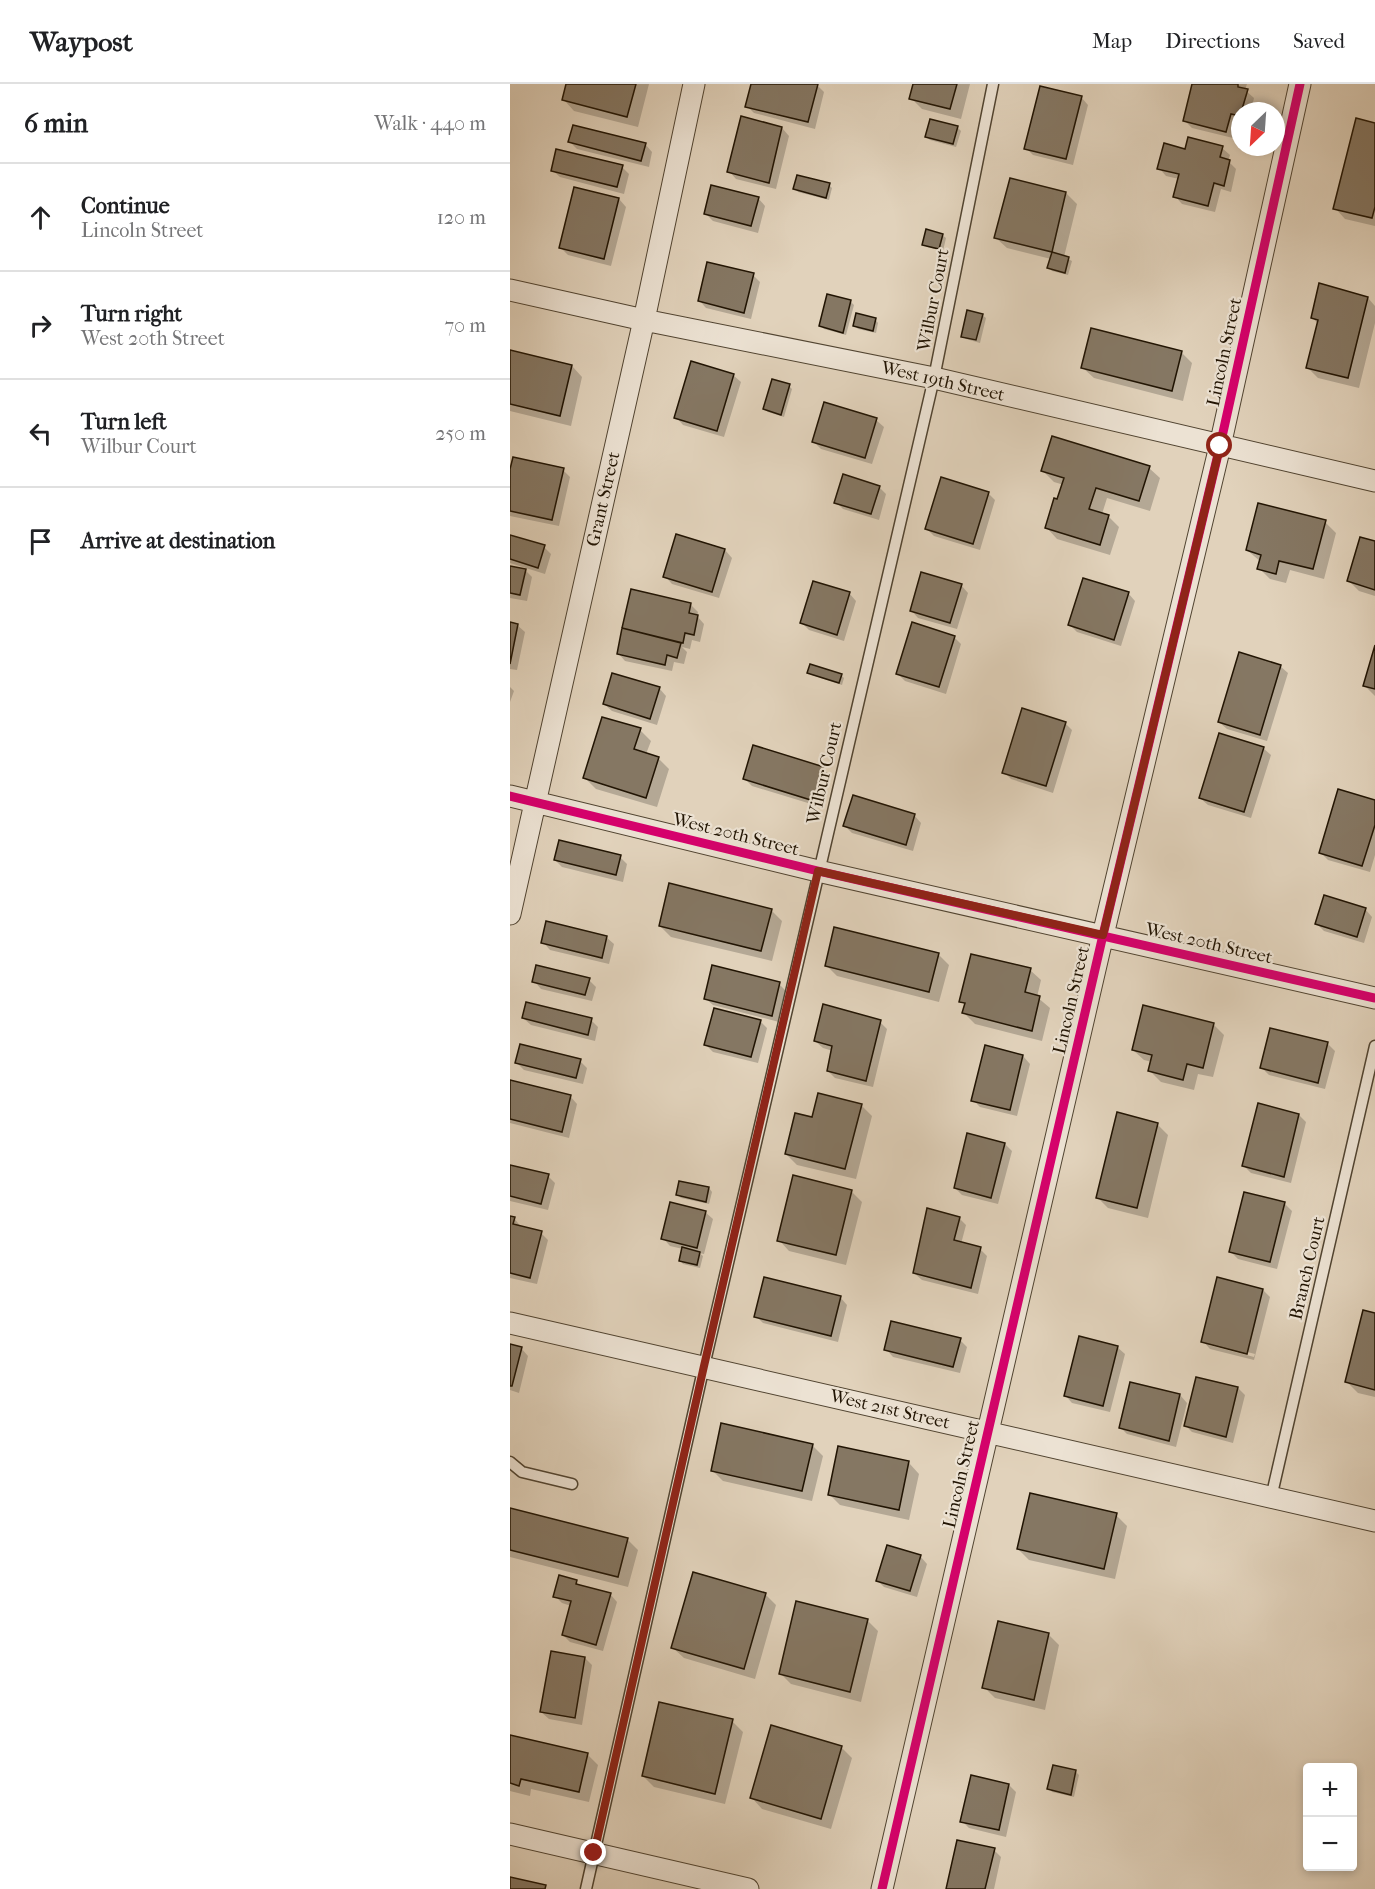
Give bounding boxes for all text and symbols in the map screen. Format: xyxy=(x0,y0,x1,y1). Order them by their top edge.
text: Waypost xyxy=(30,25,133,58)
text: Map xyxy=(1092,29,1132,53)
text: Directions xyxy=(1165,29,1260,53)
text: Saved xyxy=(1293,29,1345,53)
north arrow xyxy=(1231,102,1285,156)
text: 6 min xyxy=(24,108,88,139)
text: Walk · 440 m xyxy=(374,112,486,135)
text: Continue xyxy=(81,193,170,219)
icon: ahead xyxy=(24,201,57,234)
text: 120 m xyxy=(437,206,486,229)
text: Lincoln Street xyxy=(81,219,203,242)
street label: Wilbur Court xyxy=(913,246,954,354)
street label: Lincoln Street xyxy=(1203,295,1246,408)
text: Turn right xyxy=(81,301,182,327)
icon: right xyxy=(24,309,57,342)
text: 70 m xyxy=(444,314,486,337)
text: West 20th Street xyxy=(81,327,225,350)
street label: West 19th Street xyxy=(878,357,1007,406)
text: Turn left xyxy=(81,409,167,435)
icon: left xyxy=(24,417,57,450)
text: 250 m xyxy=(435,422,486,445)
route start xyxy=(1206,432,1232,458)
text: Wilbur Court xyxy=(81,435,197,458)
street label: Grant Street xyxy=(582,449,625,549)
icon: arrive xyxy=(24,525,57,558)
text: Arrive at destination xyxy=(81,528,275,554)
street label: Wilbur Court xyxy=(802,719,847,827)
street label: West 20th Street xyxy=(670,808,802,860)
street label: West 20th Street xyxy=(1143,918,1275,968)
street label: Lincoln Street xyxy=(1049,943,1094,1056)
street label: Branch Court xyxy=(1285,1214,1330,1322)
street label: West 21st Street xyxy=(827,1385,952,1434)
street label: Lincoln Street xyxy=(939,1417,984,1530)
map controls xyxy=(1303,1763,1357,1871)
button: + xyxy=(1303,1763,1357,1817)
button: − xyxy=(1303,1817,1357,1871)
route end xyxy=(580,1839,606,1865)

